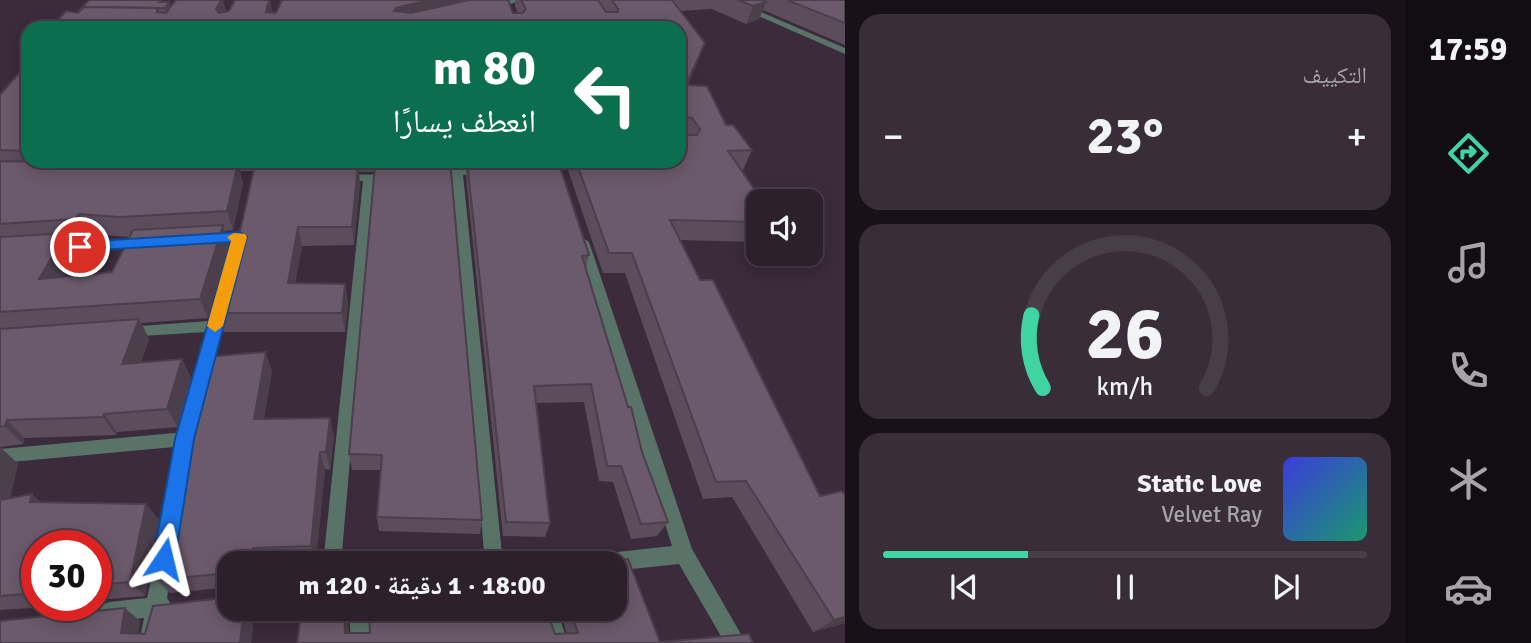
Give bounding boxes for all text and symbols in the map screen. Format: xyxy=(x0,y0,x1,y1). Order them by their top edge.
text: 17:59 xyxy=(1429,30,1507,69)
text: 80 m xyxy=(433,38,536,98)
icon: left xyxy=(560,49,651,140)
text: التكييف xyxy=(1302,61,1367,90)
text: انعطف يسارًا xyxy=(393,102,536,141)
text: 23° xyxy=(1087,104,1163,168)
text: − xyxy=(883,113,904,160)
text: + xyxy=(1346,113,1367,160)
icon: directions xyxy=(1444,129,1493,178)
map controls xyxy=(746,189,823,266)
button: sound xyxy=(746,189,823,266)
pin xyxy=(50,217,110,277)
icon: arrive xyxy=(61,228,99,266)
icon: music xyxy=(1444,238,1493,287)
text: 26 xyxy=(1086,290,1164,379)
icon: phone xyxy=(1444,346,1493,395)
text: km/h xyxy=(1097,370,1153,401)
icon: climate xyxy=(1444,455,1493,504)
text: Static Love xyxy=(1137,468,1262,500)
text: Velvet Ray xyxy=(1161,500,1262,529)
position arrow xyxy=(127,522,201,596)
speed limit sign: 30 xyxy=(21,530,112,621)
icon: car xyxy=(1444,564,1493,613)
icon: previous xyxy=(945,568,983,606)
icon: pause xyxy=(1106,568,1144,606)
icon: next xyxy=(1267,568,1305,606)
text: 18:00 · 1 دقيقة · 120 m xyxy=(298,570,546,602)

